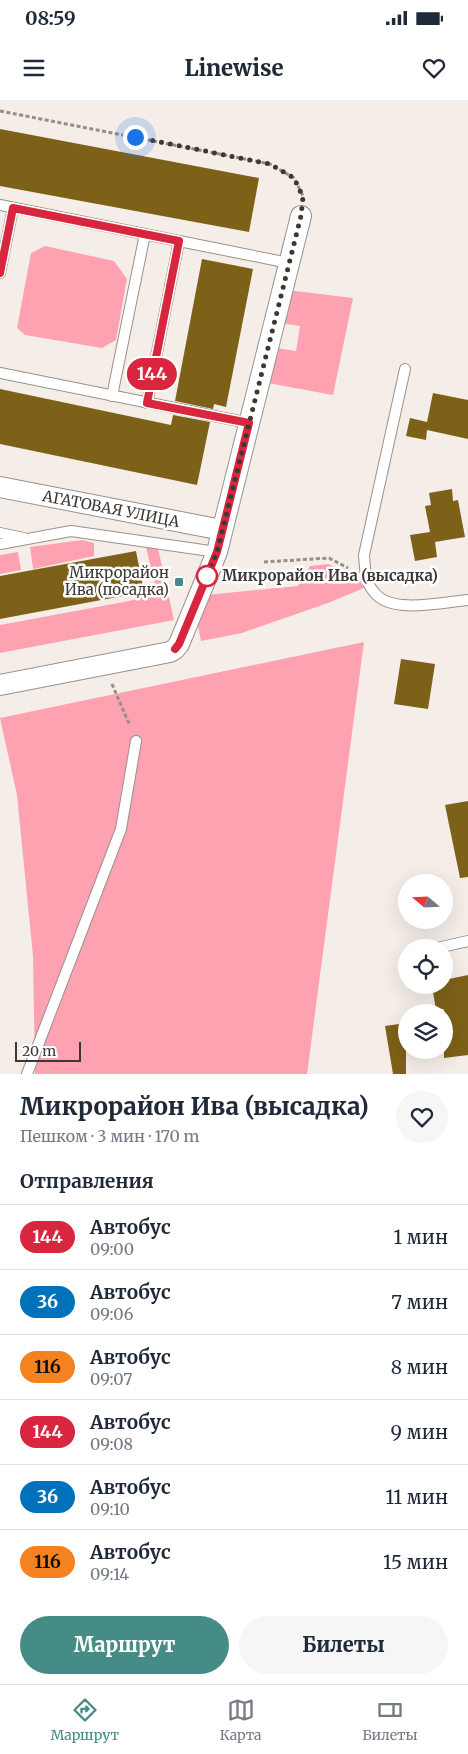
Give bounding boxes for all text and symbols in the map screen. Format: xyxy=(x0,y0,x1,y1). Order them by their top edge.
text: 08:59 xyxy=(25,6,76,30)
icon: menu xyxy=(20,54,48,82)
text: Linewise xyxy=(184,54,284,82)
icon: heart xyxy=(420,54,448,82)
your location xyxy=(123,125,148,150)
line badge: 144 xyxy=(123,358,181,390)
text: 144 xyxy=(137,362,167,385)
street label: АГАТОВАЯ УЛИЦА xyxy=(40,486,182,531)
place label: Микрорайон Ива (посадка) xyxy=(65,563,169,599)
marker: Микрорайон Ива (высадка) xyxy=(196,565,218,587)
place label: Микрорайон Ива (высадка) xyxy=(222,566,438,585)
marker: Микрорайон Ива (посадка) xyxy=(173,576,185,588)
north arrow xyxy=(398,874,452,929)
map controls xyxy=(398,874,453,1059)
button: locate xyxy=(398,939,453,994)
button: layers xyxy=(398,1004,453,1059)
scale bar xyxy=(15,1039,81,1062)
text: 20 m xyxy=(22,1042,56,1060)
text: Микрорайон Ива (высадка) xyxy=(20,1091,369,1122)
button: heart xyxy=(396,1091,448,1143)
text: Пешком · 3 мин · 170 m xyxy=(20,1126,200,1146)
text: Отправления xyxy=(20,1169,154,1193)
text: Автобус xyxy=(90,1215,171,1239)
text: 144 xyxy=(32,1225,63,1248)
text: 1 мин xyxy=(393,1225,448,1249)
text: 09:00 xyxy=(90,1239,134,1259)
text: Автобус xyxy=(90,1280,171,1304)
text: 36 xyxy=(37,1290,58,1313)
text: 7 мин xyxy=(391,1290,448,1314)
text: 09:06 xyxy=(90,1304,133,1324)
text: Автобус xyxy=(90,1345,171,1369)
text: 116 xyxy=(34,1355,61,1378)
text: 8 мин xyxy=(391,1355,448,1379)
text: 09:07 xyxy=(90,1369,132,1389)
text: Автобус xyxy=(90,1410,171,1434)
text: 144 xyxy=(32,1420,63,1443)
text: 9 мин xyxy=(391,1420,448,1444)
text: 09:08 xyxy=(90,1434,133,1454)
text: Автобус xyxy=(90,1475,171,1499)
text: 36 xyxy=(37,1485,58,1508)
text: 11 мин xyxy=(385,1485,448,1509)
text: 09:10 xyxy=(90,1499,130,1519)
text: Автобус xyxy=(90,1540,171,1564)
text: 116 xyxy=(34,1550,61,1573)
text: 15 мин xyxy=(383,1550,448,1574)
text: 09:14 xyxy=(90,1564,129,1584)
button: Маршрут xyxy=(20,1616,229,1674)
button: Билеты xyxy=(239,1616,448,1674)
tab: Маршрут xyxy=(50,1696,119,1744)
tab: Карта xyxy=(220,1696,261,1744)
tab: Билеты xyxy=(362,1696,418,1744)

